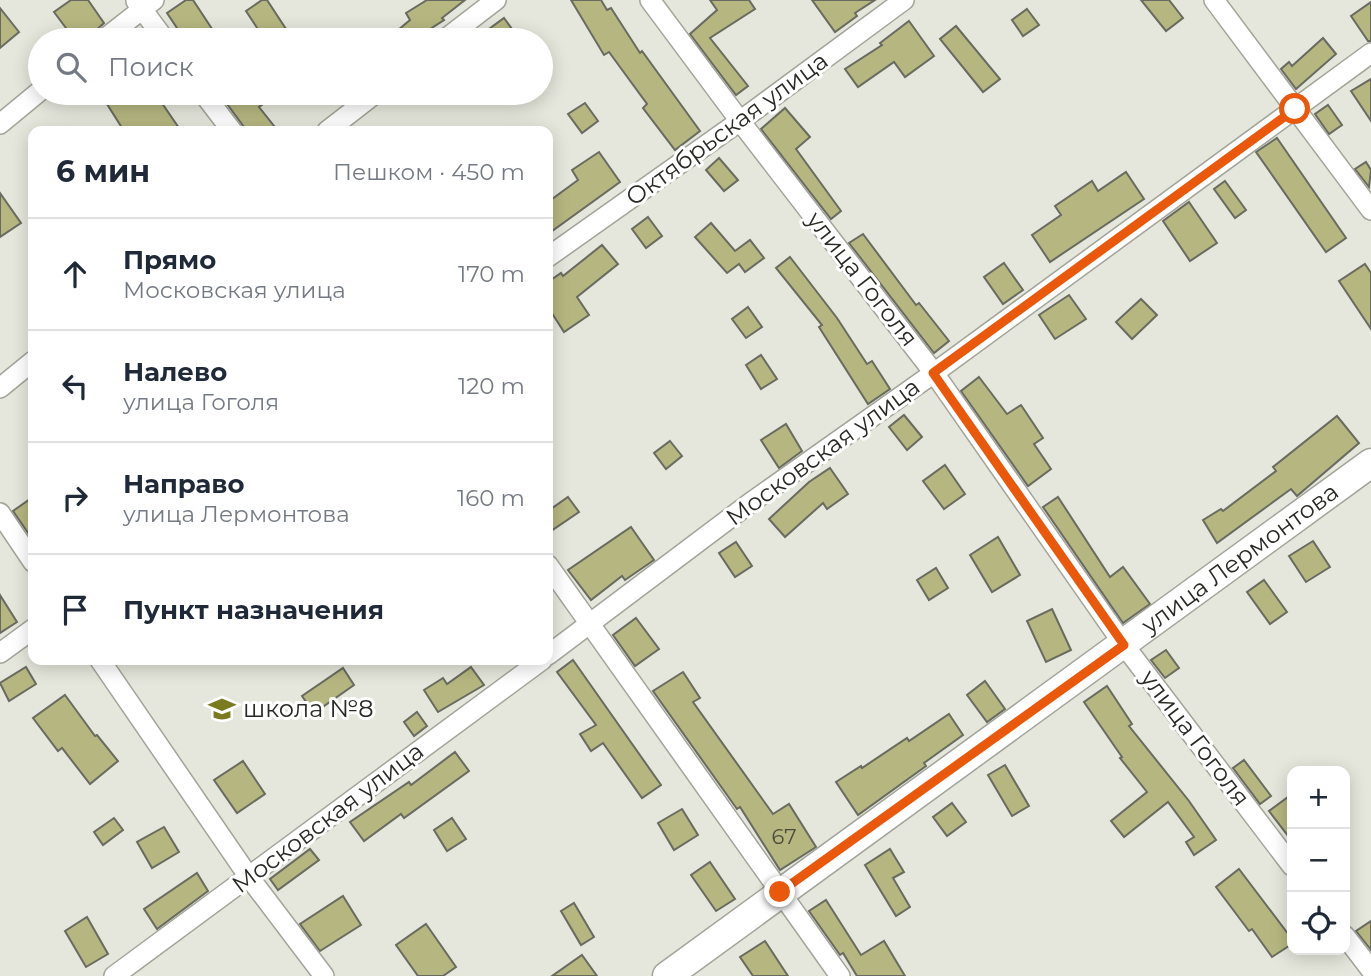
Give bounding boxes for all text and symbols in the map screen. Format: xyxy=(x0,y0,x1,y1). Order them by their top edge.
search box xyxy=(28,28,553,105)
street label: Октябрьская улица xyxy=(620,46,833,212)
icon: search xyxy=(52,48,90,86)
text: Поиск xyxy=(108,51,194,83)
route start xyxy=(1279,93,1310,124)
text: 6 мин xyxy=(56,153,150,190)
text: Пешком · 450 m xyxy=(333,158,525,186)
street label: улица Гоголя xyxy=(800,205,924,352)
text: Прямо xyxy=(123,244,216,276)
icon: ahead xyxy=(56,255,94,293)
text: 170 m xyxy=(458,260,525,288)
text: Московская улица xyxy=(123,276,346,304)
text: Налево xyxy=(123,356,227,388)
icon: left xyxy=(56,367,94,405)
text: 120 m xyxy=(458,372,525,400)
street label: Московская улица xyxy=(720,372,925,532)
text: улица Гоголя xyxy=(123,388,279,416)
text: Направо xyxy=(123,468,244,500)
street label: улица Лермонтова xyxy=(1135,477,1344,640)
icon: right xyxy=(56,479,94,517)
text: 160 m xyxy=(457,484,525,512)
text: улица Лермонтова xyxy=(123,500,350,528)
icon: arrive xyxy=(56,591,94,629)
text: Пункт назначения xyxy=(123,594,384,626)
street label: улица Гоголя xyxy=(1134,663,1256,812)
school or university icon: школа №8 xyxy=(207,694,237,724)
place label: школа №8 xyxy=(243,694,374,723)
street label: Московская улица xyxy=(226,736,429,899)
map controls xyxy=(1287,766,1350,955)
button: + xyxy=(1287,766,1350,829)
house number: 67 xyxy=(772,824,797,849)
button: − xyxy=(1287,829,1350,892)
route end xyxy=(764,876,795,907)
button: locate xyxy=(1287,892,1350,955)

